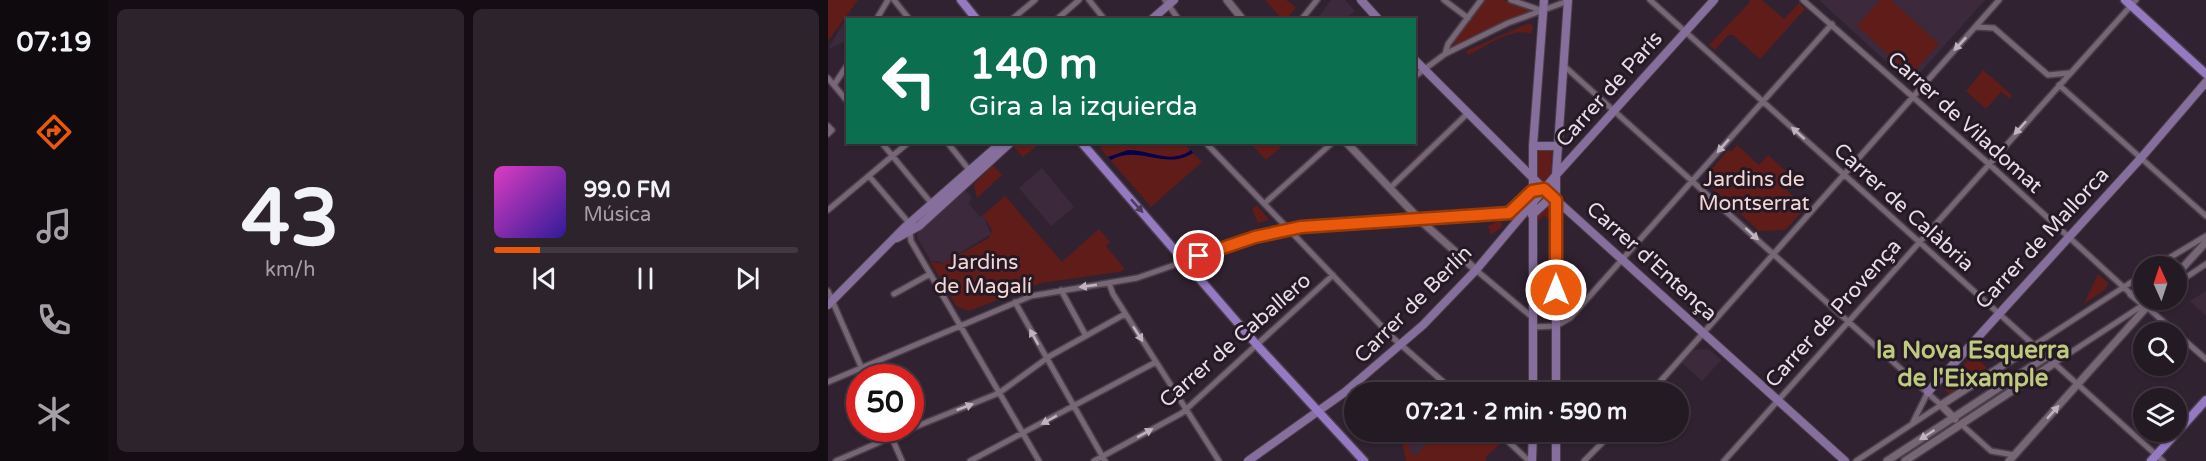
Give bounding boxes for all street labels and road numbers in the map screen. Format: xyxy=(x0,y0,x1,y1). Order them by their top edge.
street label: Carrer de París xyxy=(1551,26,1668,152)
street label: Carrer de Viladomat xyxy=(1882,46,2047,198)
street label: Carrer de Calàbria xyxy=(1828,138,1979,277)
street label: Carrer de Mallorca xyxy=(1970,162,2114,314)
street label: Carrer d'Entença xyxy=(1581,196,1722,326)
street label: Carrer de Provença xyxy=(1760,234,1907,393)
street label: Carrer de Berlín xyxy=(1349,240,1477,368)
street label: Carrer de Caballero xyxy=(1155,268,1316,413)

